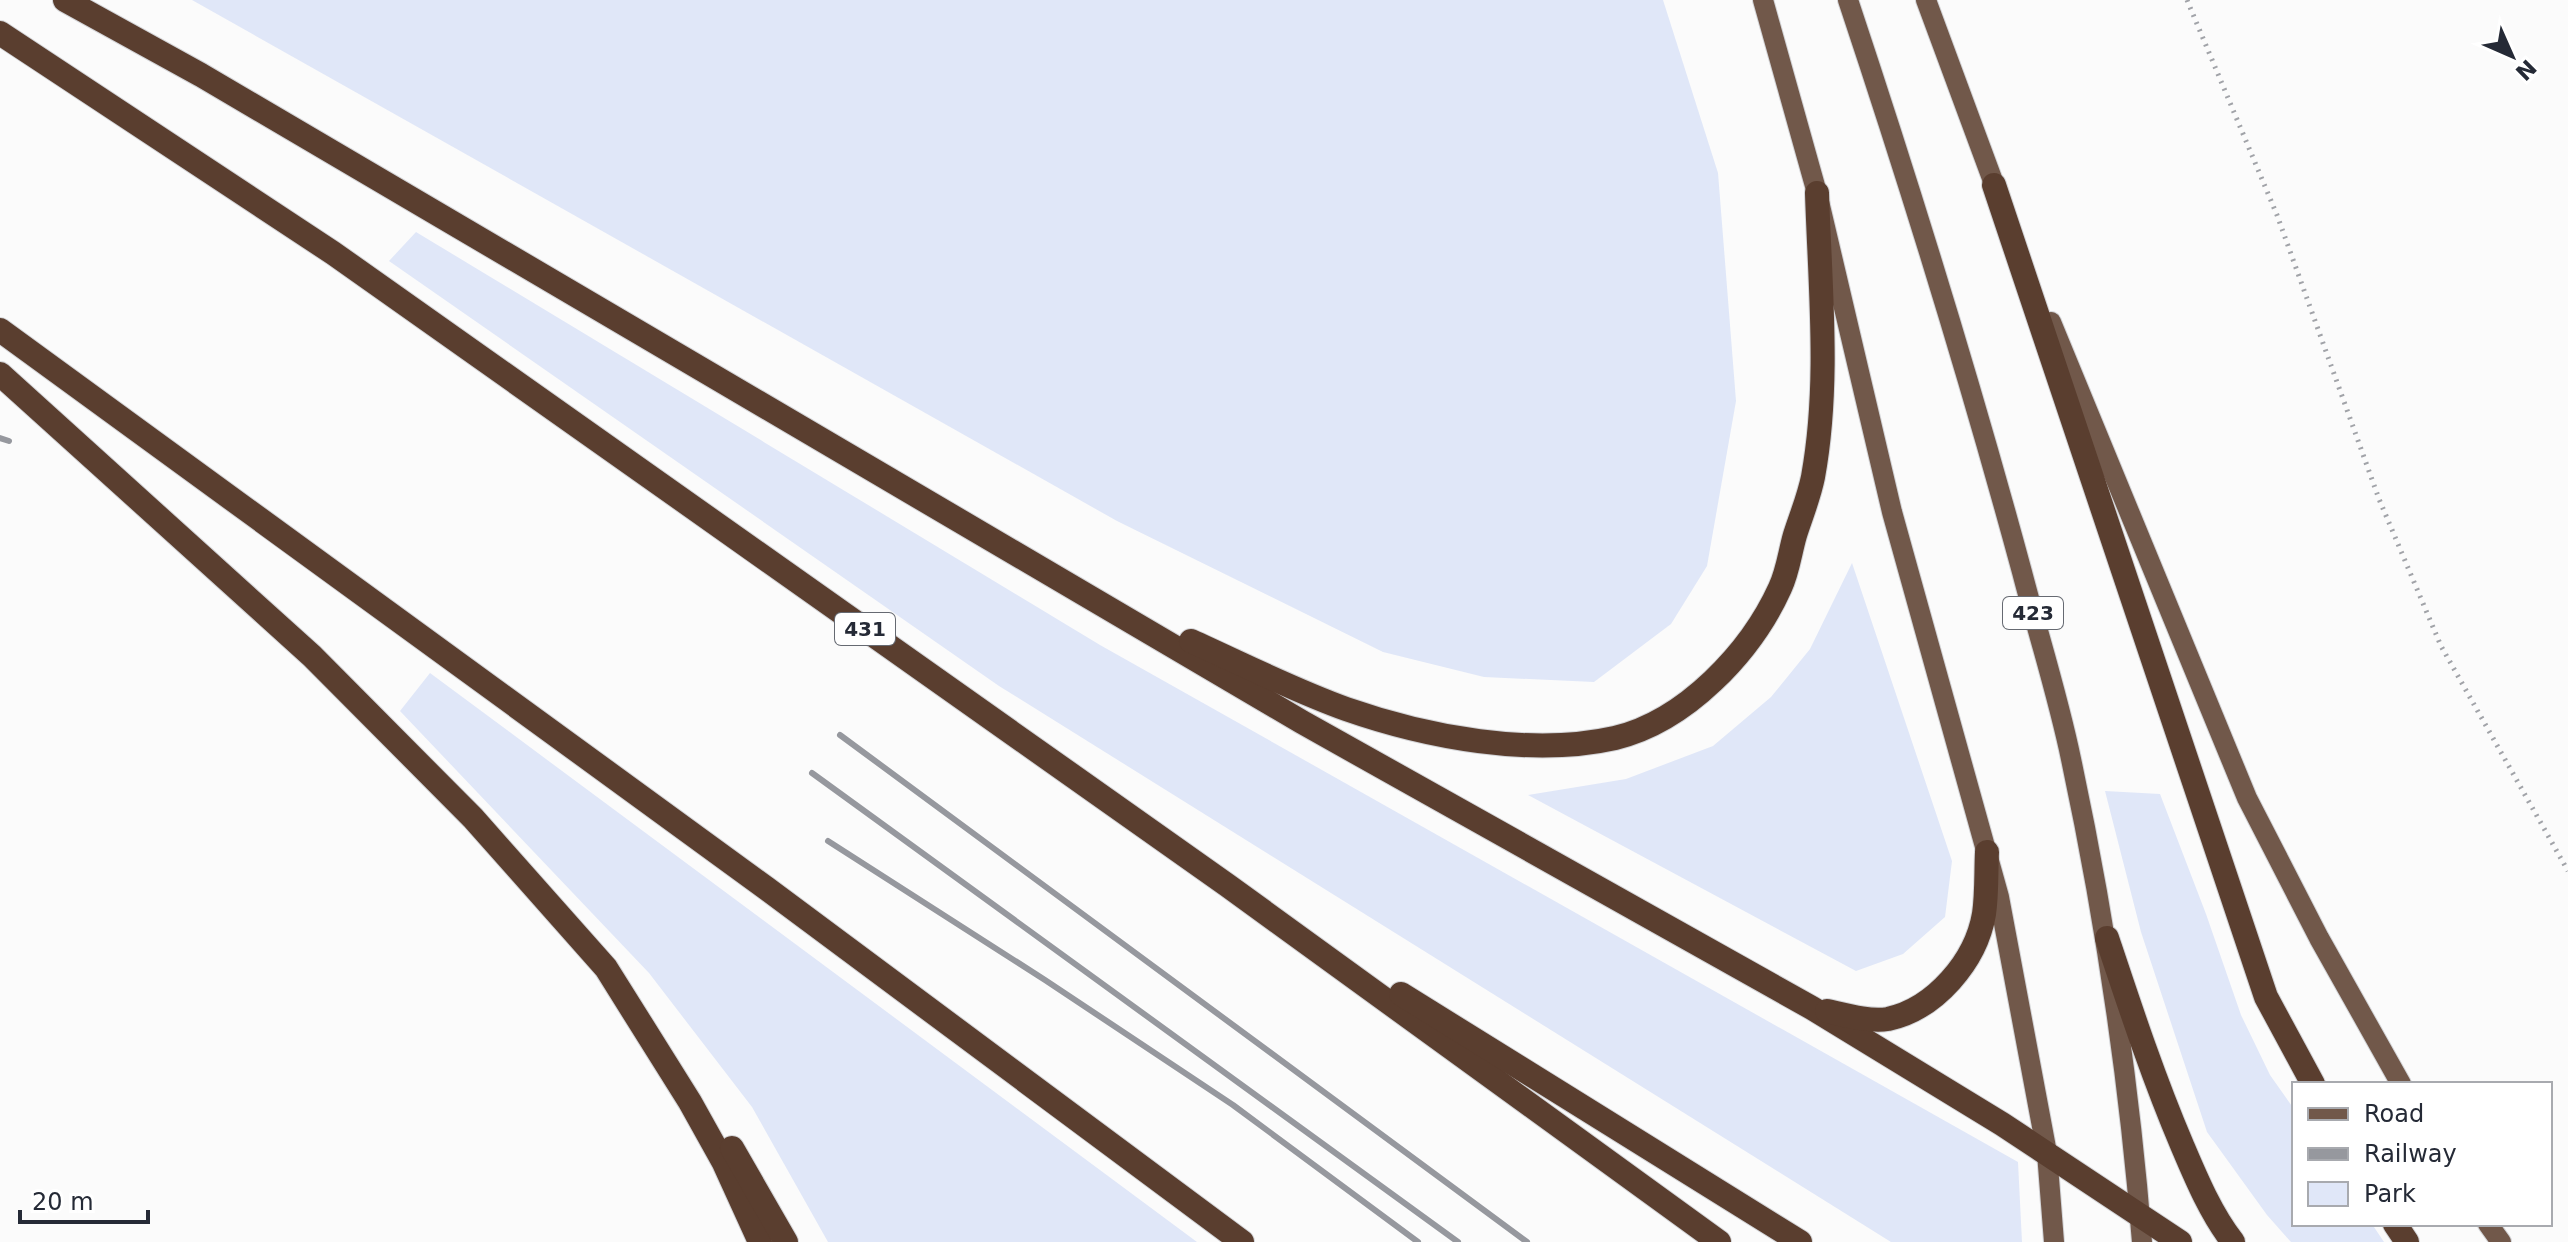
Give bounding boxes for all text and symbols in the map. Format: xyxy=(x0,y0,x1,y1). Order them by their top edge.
north arrow xyxy=(2472,16,2552,96)
text: N xyxy=(2510,54,2541,85)
road number: 423 xyxy=(2003,597,2063,629)
road number: 431 xyxy=(835,613,895,645)
legend xyxy=(2292,1082,2552,1226)
text: Road xyxy=(2364,1100,2424,1128)
text: Railway xyxy=(2364,1140,2457,1168)
scale bar xyxy=(20,1174,148,1224)
text: Park xyxy=(2364,1180,2416,1208)
text: 20 m xyxy=(32,1188,94,1216)

